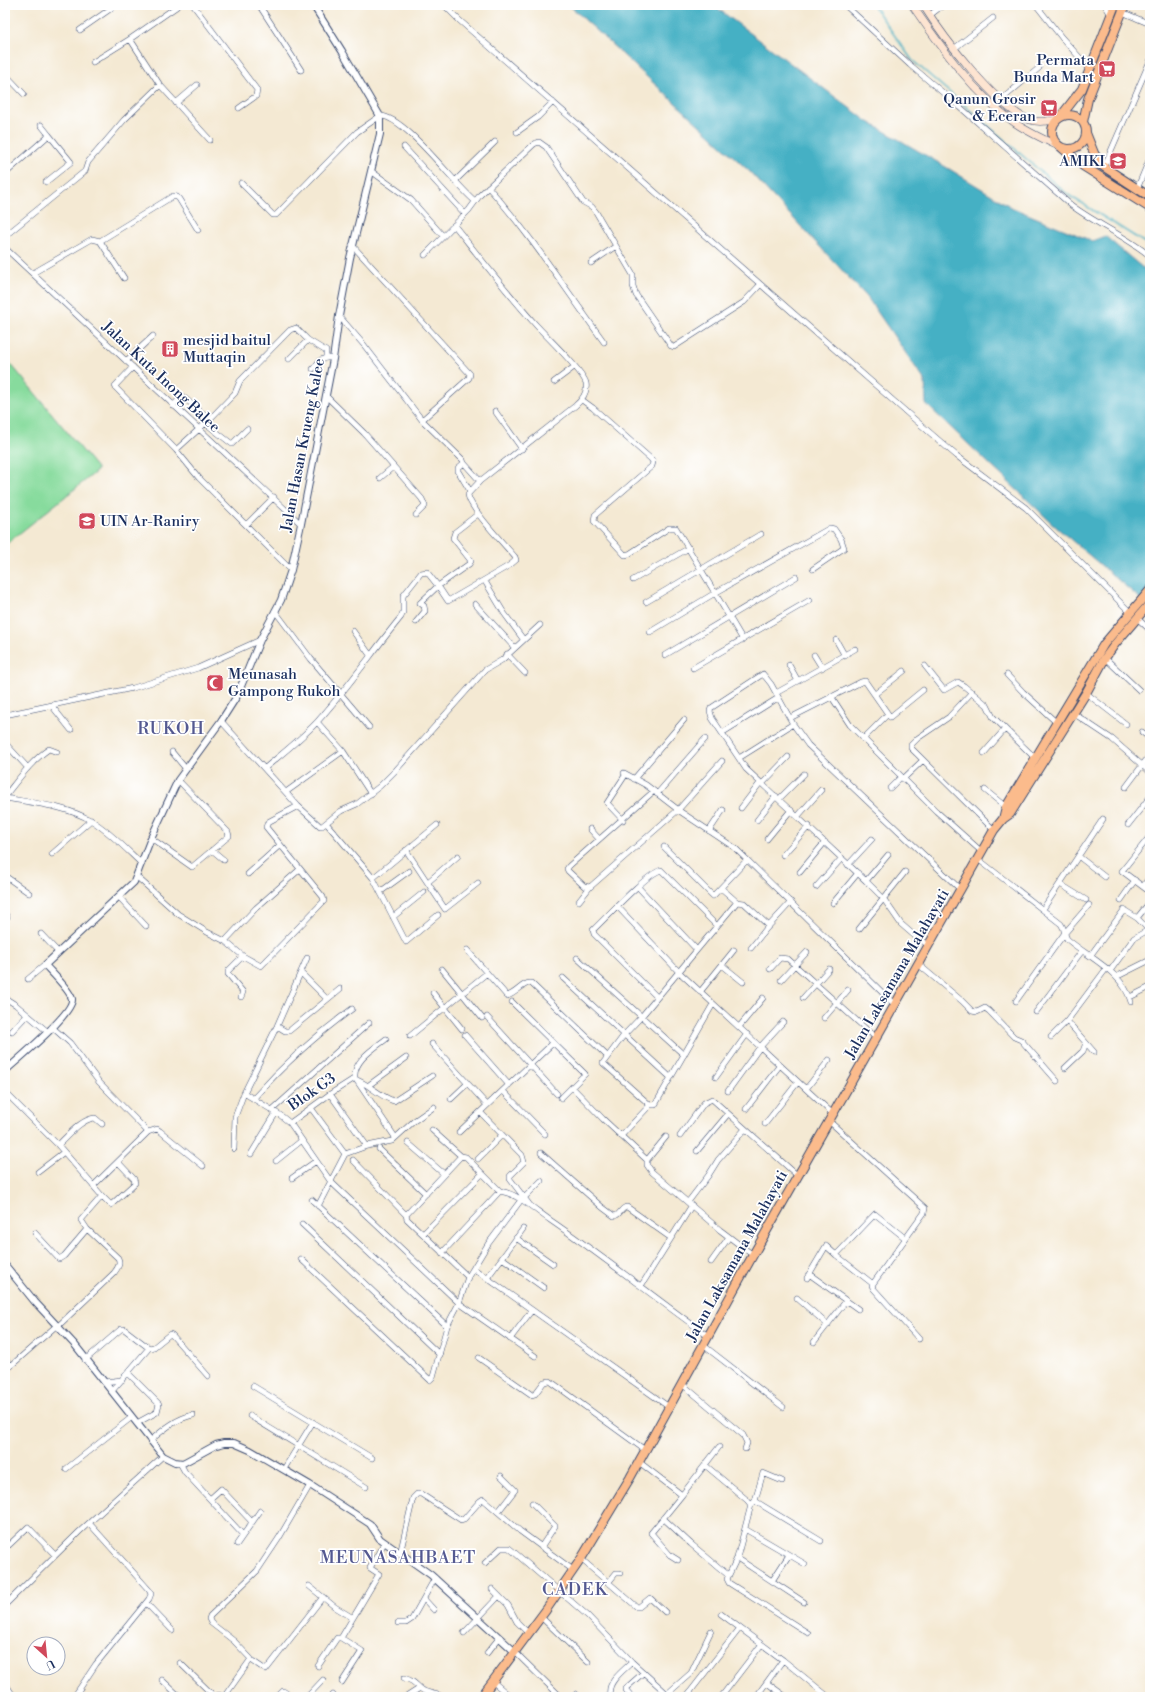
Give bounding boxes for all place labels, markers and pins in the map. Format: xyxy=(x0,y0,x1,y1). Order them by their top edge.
place label: Permata Bunda Mart xyxy=(1013,51,1095,87)
supermarket icon: Permata Bunda Mart xyxy=(1097,59,1117,79)
place label: Qanun Grosir & Eceran xyxy=(943,90,1037,126)
supermarket icon: Qanun Grosir & Eceran xyxy=(1039,98,1059,118)
school or university icon: AMIKI xyxy=(1108,151,1128,171)
place label: AMIKI xyxy=(1058,152,1105,171)
place label: mesjid baitul Muttaqin xyxy=(183,331,272,367)
building icon: mesjid baitul Muttaqin xyxy=(160,339,180,359)
school or university icon: UIN Ar-Raniry xyxy=(77,511,97,531)
place label: UIN Ar-Raniry xyxy=(100,512,200,531)
place label: Meunasah Gampong Rukoh xyxy=(228,665,341,701)
mosque icon: Meunasah Gampong Rukoh xyxy=(205,673,225,693)

